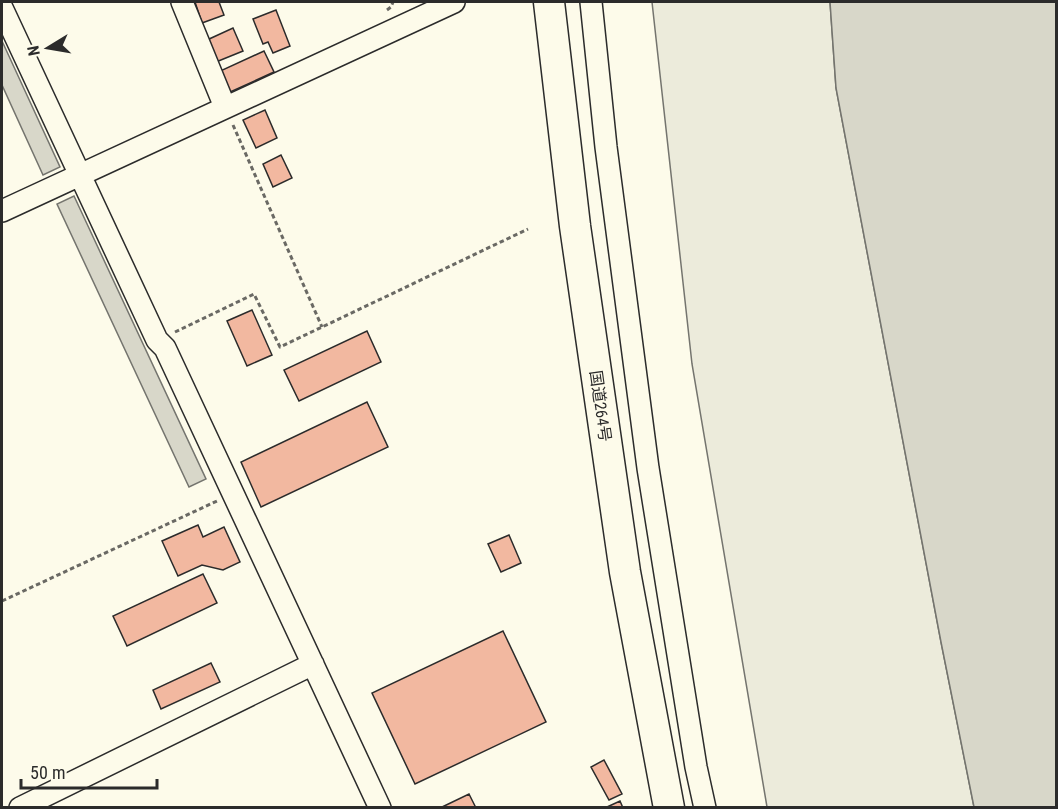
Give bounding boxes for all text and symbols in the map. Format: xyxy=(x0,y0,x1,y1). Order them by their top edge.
north arrow xyxy=(18,18,78,78)
text: N xyxy=(24,44,44,57)
street label: 国道264号 xyxy=(586,369,615,443)
scale bar xyxy=(21,752,158,790)
text: 50 m xyxy=(30,762,65,783)

